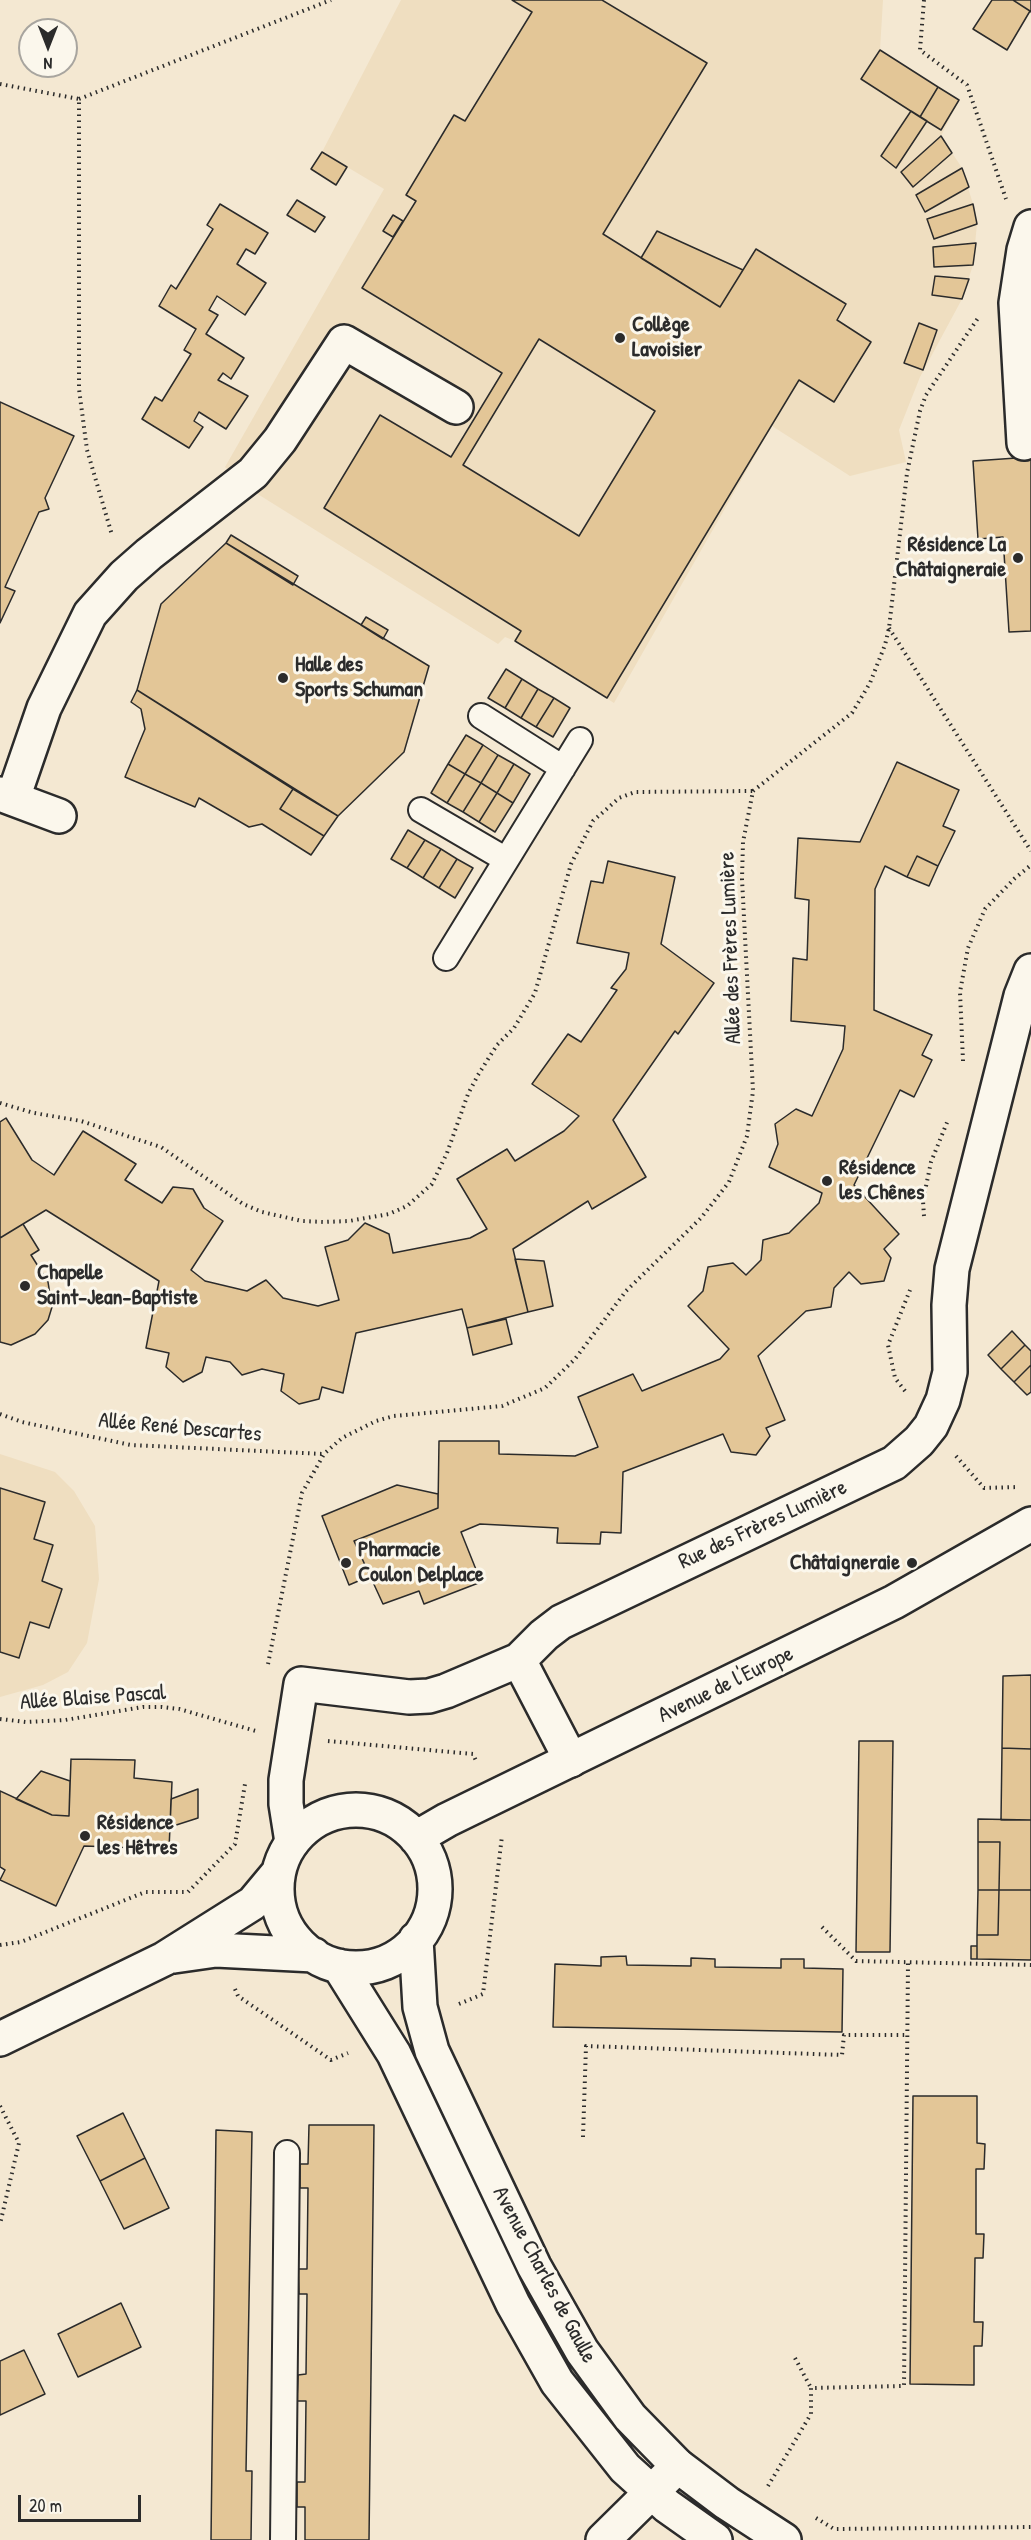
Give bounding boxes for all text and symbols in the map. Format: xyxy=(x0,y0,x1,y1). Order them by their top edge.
north arrow xyxy=(18,18,78,78)
text: N xyxy=(44,53,52,75)
place label: Collège Lavoisier xyxy=(632,312,702,364)
marker: Collège Lavoisier xyxy=(613,331,627,345)
place label: Résidence La Châtaigneraie xyxy=(896,532,1006,584)
marker: Résidence La Châtaigneraie xyxy=(1011,551,1025,565)
place label: Halle des Sports Schuman xyxy=(295,652,423,704)
marker: Halle des Sports Schuman xyxy=(276,671,290,685)
street label: Allée des Frères Lumière xyxy=(714,851,748,1045)
place label: Résidence les Chênes xyxy=(839,1155,924,1206)
marker: Résidence les Chênes xyxy=(820,1174,834,1188)
place label: Chapelle Saint-Jean-Baptiste xyxy=(37,1260,198,1312)
marker: Chapelle Saint-Jean-Baptiste xyxy=(18,1279,32,1293)
street label: Allée René Descartes xyxy=(97,1408,263,1448)
street label: Rue des Frères Lumière xyxy=(675,1474,851,1576)
place label: Pharmacie Coulon Delplace xyxy=(358,1537,484,1588)
place label: Châtaigneraie xyxy=(790,1550,900,1576)
marker: Pharmacie Coulon Delplace xyxy=(339,1556,353,1570)
marker: Châtaigneraie xyxy=(905,1556,919,1570)
street label: Avenue de l'Europe xyxy=(654,1641,798,1729)
street label: Allée Blaise Pascal xyxy=(19,1680,167,1716)
place label: Résidence les Hêtres xyxy=(97,1810,177,1862)
marker: Résidence les Hêtres xyxy=(78,1829,92,1843)
street label: Avenue Charles de Gaulle xyxy=(486,2182,602,2368)
scale bar xyxy=(21,2483,144,2521)
text: 20 m xyxy=(29,2493,62,2518)

